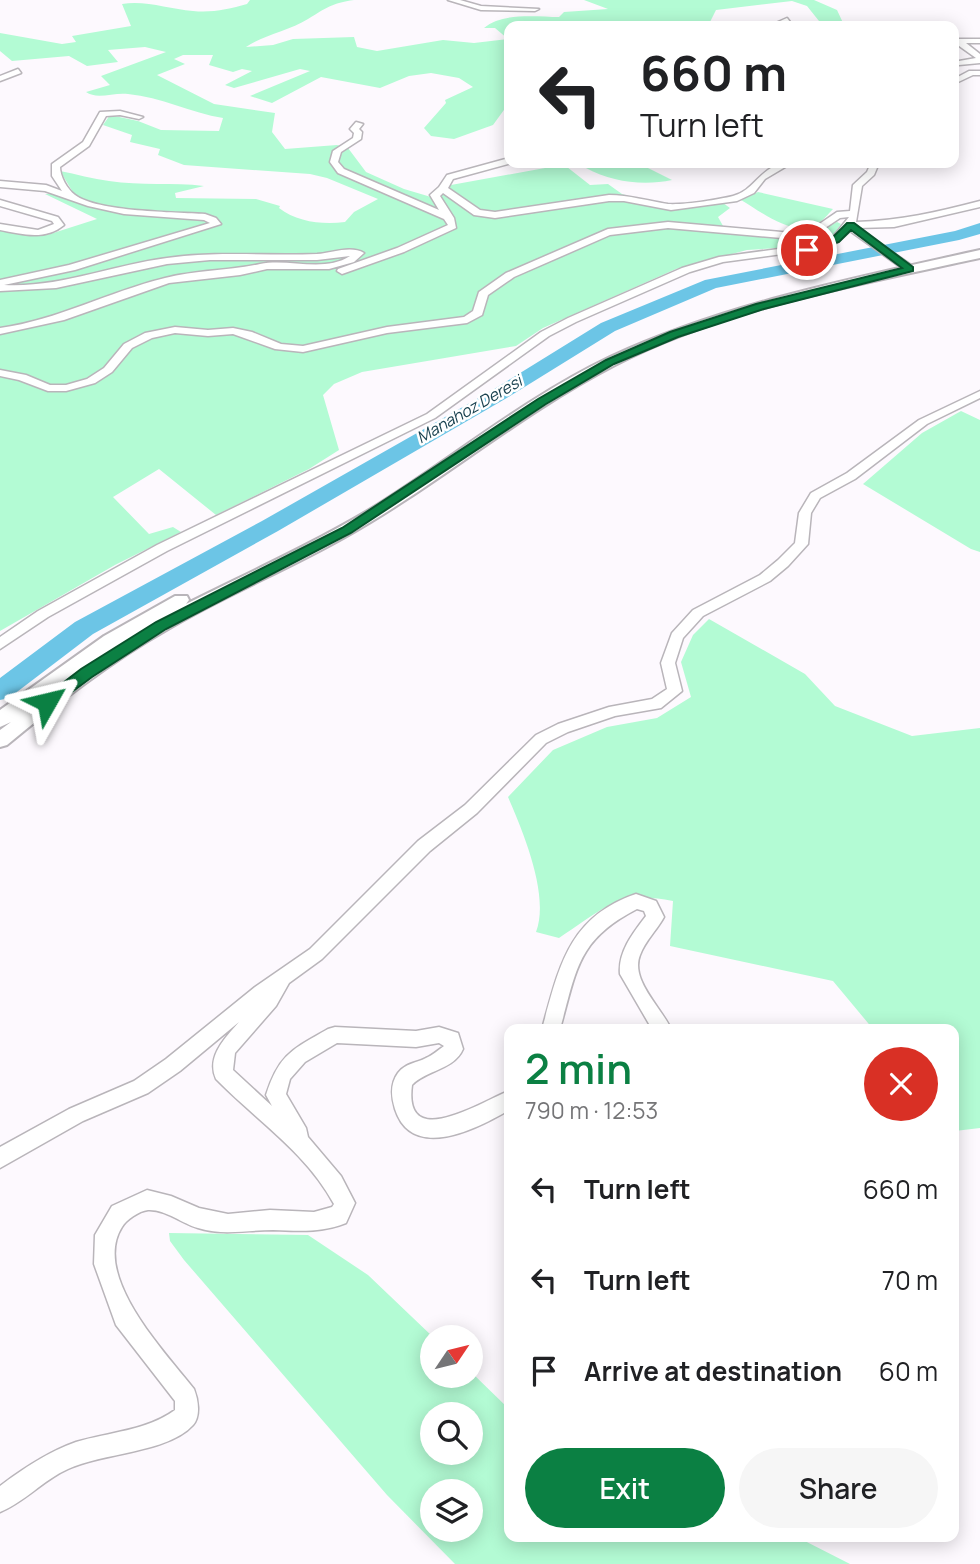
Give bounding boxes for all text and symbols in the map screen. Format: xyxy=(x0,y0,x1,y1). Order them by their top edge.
text: 660 m xyxy=(640,39,787,106)
icon: left xyxy=(525,49,616,140)
text: Turn left xyxy=(640,103,764,147)
pin xyxy=(777,220,837,280)
icon: arrive xyxy=(788,231,826,269)
water label: Manahoz Deresi xyxy=(412,369,528,448)
position arrow xyxy=(10,665,84,739)
text: 2 min xyxy=(525,1039,632,1097)
button: close xyxy=(864,1047,938,1121)
text: 790 m · 12:53 xyxy=(525,1094,658,1126)
icon: left xyxy=(525,1170,563,1208)
text: Turn left xyxy=(584,1171,691,1207)
text: 660 m xyxy=(863,1171,938,1207)
icon: left xyxy=(525,1261,563,1299)
text: Turn left xyxy=(584,1262,691,1298)
text: 70 m xyxy=(882,1262,938,1298)
north arrow xyxy=(420,1325,483,1388)
map controls xyxy=(420,1325,483,1542)
icon: arrive xyxy=(525,1352,563,1390)
text: Arrive at destination xyxy=(584,1353,842,1389)
text: 60 m xyxy=(879,1353,938,1389)
button: search xyxy=(420,1402,483,1465)
button: Exit xyxy=(525,1448,725,1528)
button: Share xyxy=(739,1448,938,1528)
button: layers xyxy=(420,1479,483,1542)

